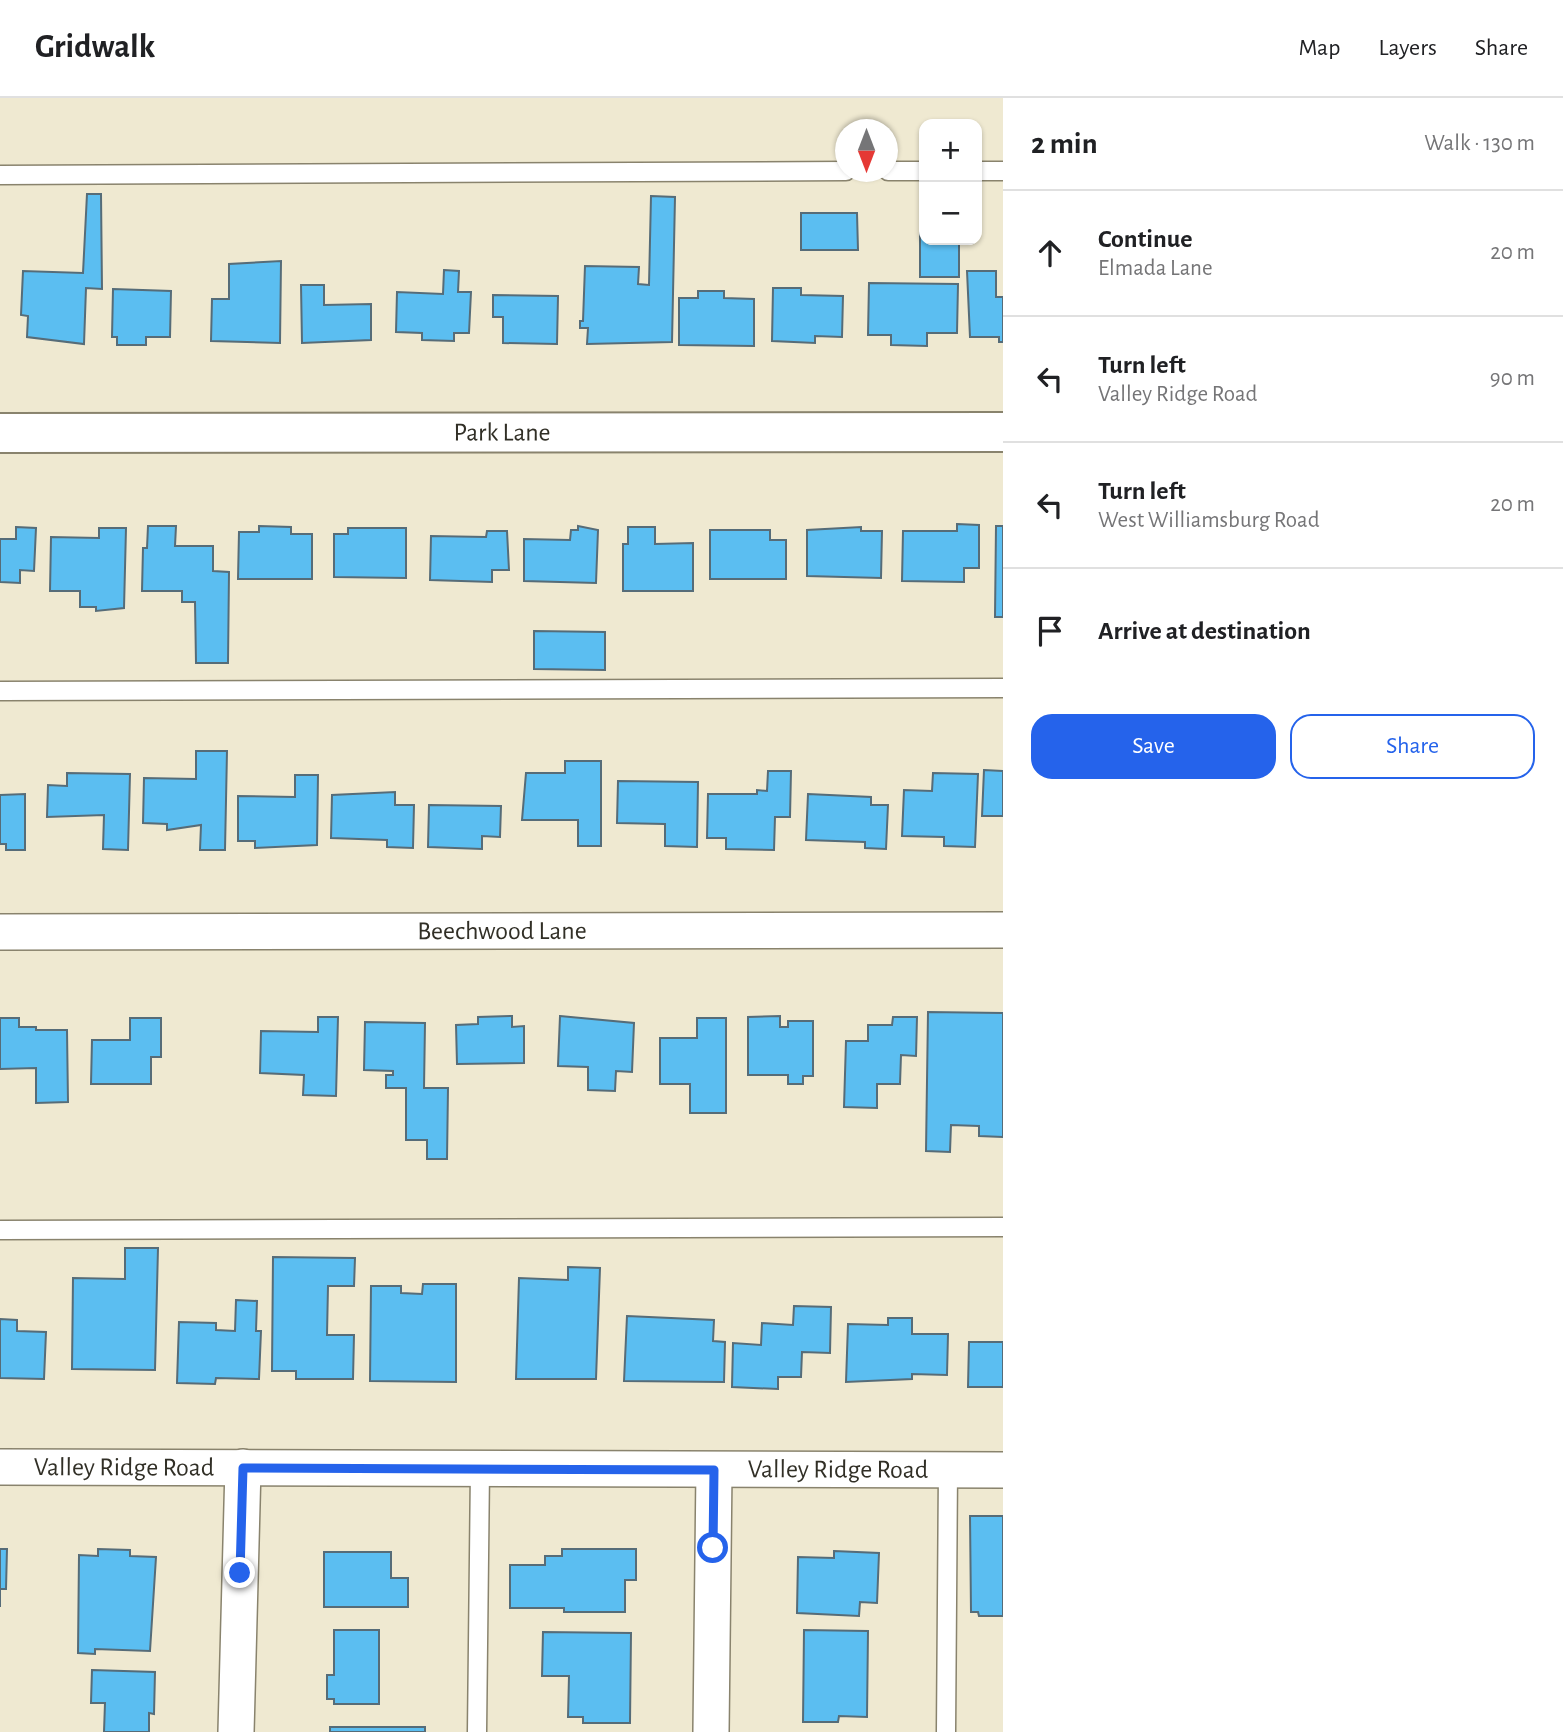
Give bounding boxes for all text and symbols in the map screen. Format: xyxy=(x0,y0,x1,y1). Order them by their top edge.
text: Gridwalk xyxy=(35,31,155,64)
text: Map xyxy=(1298,36,1340,60)
text: Layers xyxy=(1378,36,1437,60)
text: Share xyxy=(1475,36,1528,60)
north arrow xyxy=(835,119,898,182)
map controls xyxy=(919,119,982,245)
button: + xyxy=(919,119,982,182)
text: 2 min xyxy=(1031,129,1098,159)
text: Walk · 130 m xyxy=(1424,132,1535,155)
button: − xyxy=(919,182,982,245)
text: Continue xyxy=(1098,226,1193,252)
icon: ahead xyxy=(1031,234,1069,272)
text: 20 m xyxy=(1490,241,1535,264)
text: Elmada Lane xyxy=(1098,257,1213,280)
text: Turn left xyxy=(1098,352,1186,378)
icon: left xyxy=(1031,360,1069,398)
text: 90 m xyxy=(1490,367,1535,390)
text: Valley Ridge Road xyxy=(1098,383,1258,406)
street label: Park Lane xyxy=(453,419,551,446)
text: Turn left xyxy=(1098,478,1186,504)
icon: left xyxy=(1031,486,1069,524)
text: 20 m xyxy=(1490,493,1535,516)
text: West Williamsburg Road xyxy=(1098,509,1320,532)
icon: arrive xyxy=(1031,612,1069,650)
text: Arrive at destination xyxy=(1098,618,1311,644)
button: Save xyxy=(1031,714,1276,779)
button: Share xyxy=(1290,714,1535,779)
street label: Beechwood Lane xyxy=(417,918,587,944)
street label: Valley Ridge Road xyxy=(34,1454,214,1481)
street label: Valley Ridge Road xyxy=(748,1456,928,1483)
route start xyxy=(697,1532,728,1563)
route end xyxy=(224,1557,255,1588)

